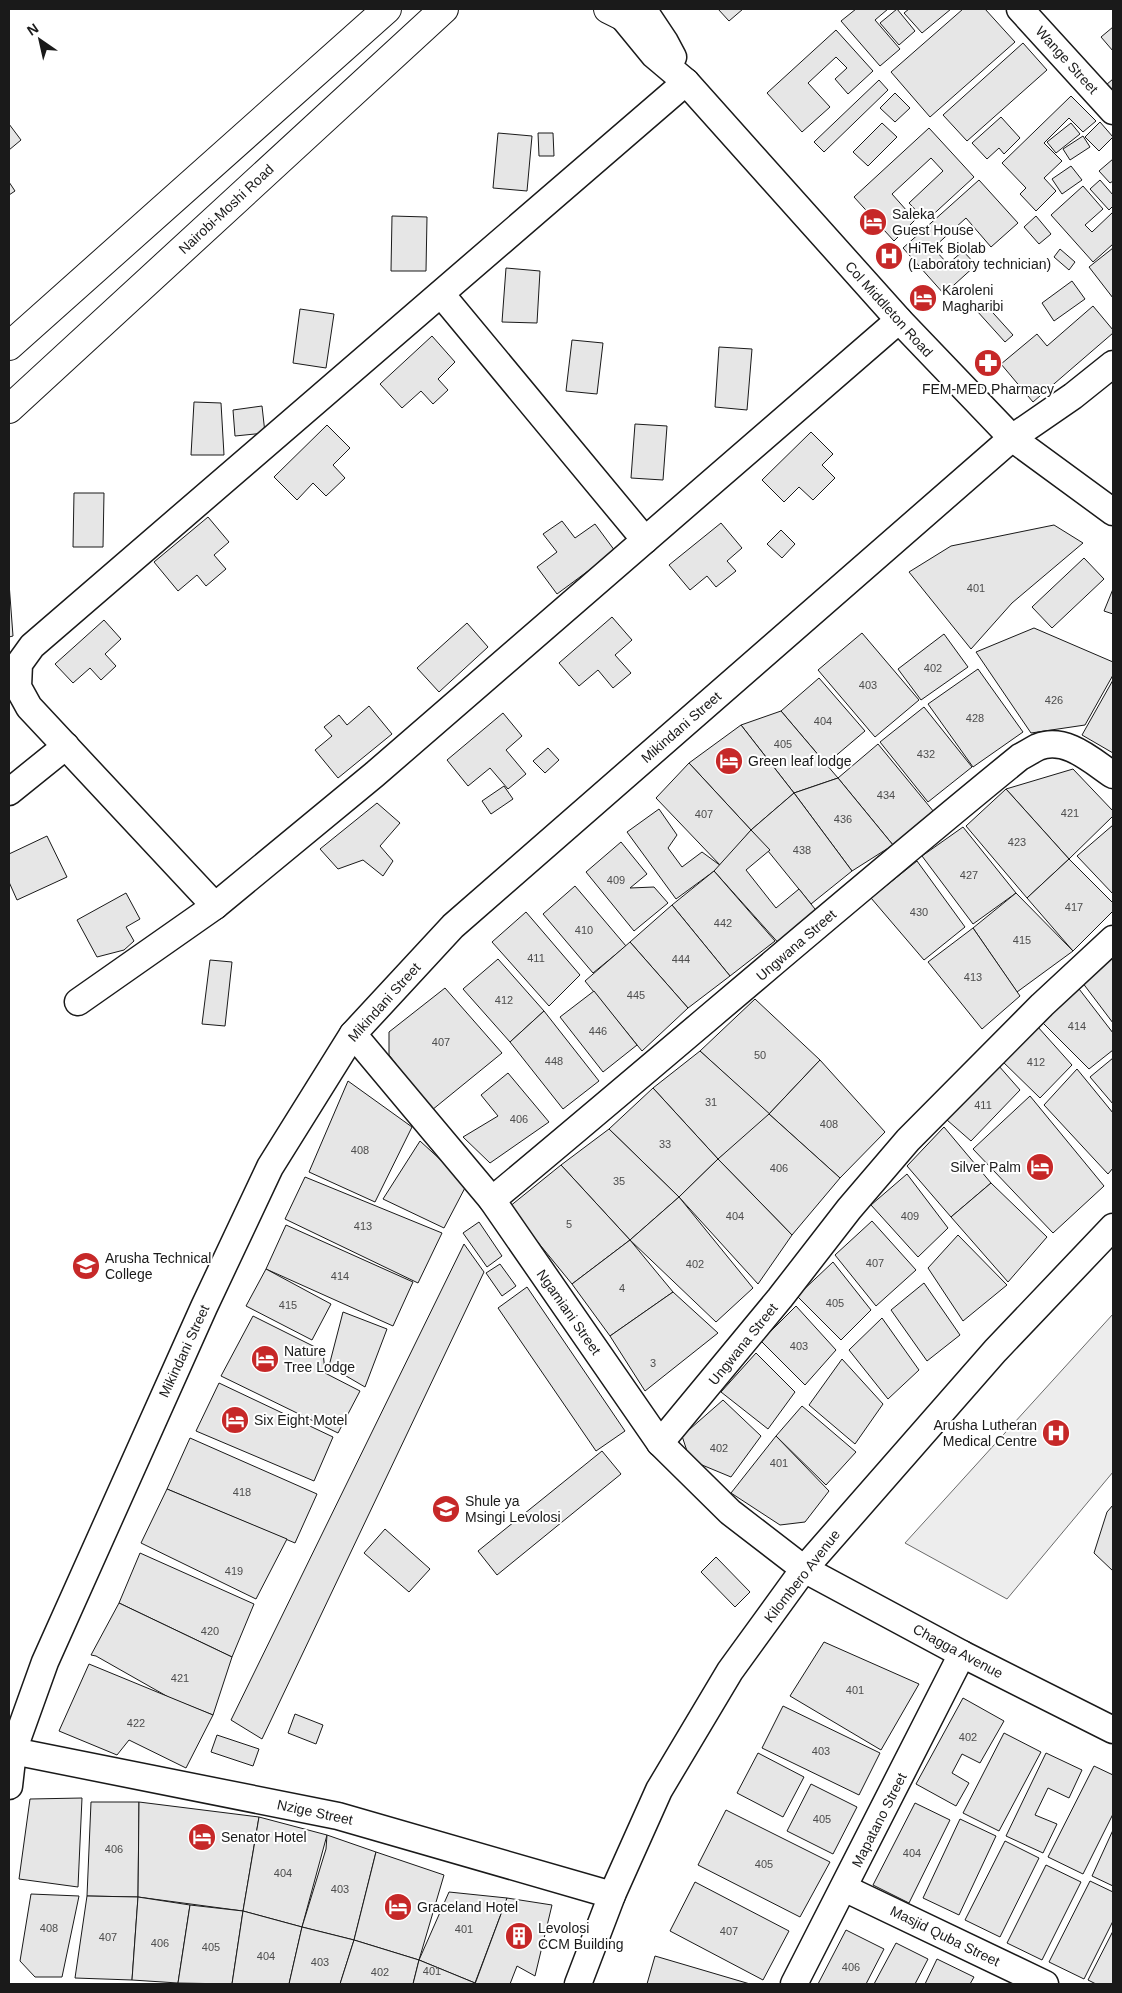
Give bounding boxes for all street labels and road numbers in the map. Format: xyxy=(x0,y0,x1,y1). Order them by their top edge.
street label: Wange Street xyxy=(1033,23,1101,97)
street label: Nairobi-Moshi Road xyxy=(175,161,277,257)
street label: Col Middleton Road xyxy=(842,258,936,360)
street label: Mikindani Street xyxy=(638,688,724,766)
street label: Ungwana Street xyxy=(753,906,839,984)
street label: Mikindani Street xyxy=(344,959,424,1045)
street label: Ngamiani Street xyxy=(534,1266,604,1358)
street label: Ungwana Street xyxy=(705,1300,781,1388)
street label: Mikindani Street xyxy=(156,1302,213,1400)
street label: Kilombero Avenue xyxy=(761,1526,843,1626)
street label: Chagga Avenue xyxy=(910,1621,1006,1681)
street label: Mapatano Street xyxy=(848,1770,910,1870)
street label: Nzige Street xyxy=(276,1796,354,1828)
street label: Masjid Quba Street xyxy=(888,1903,1002,1970)

